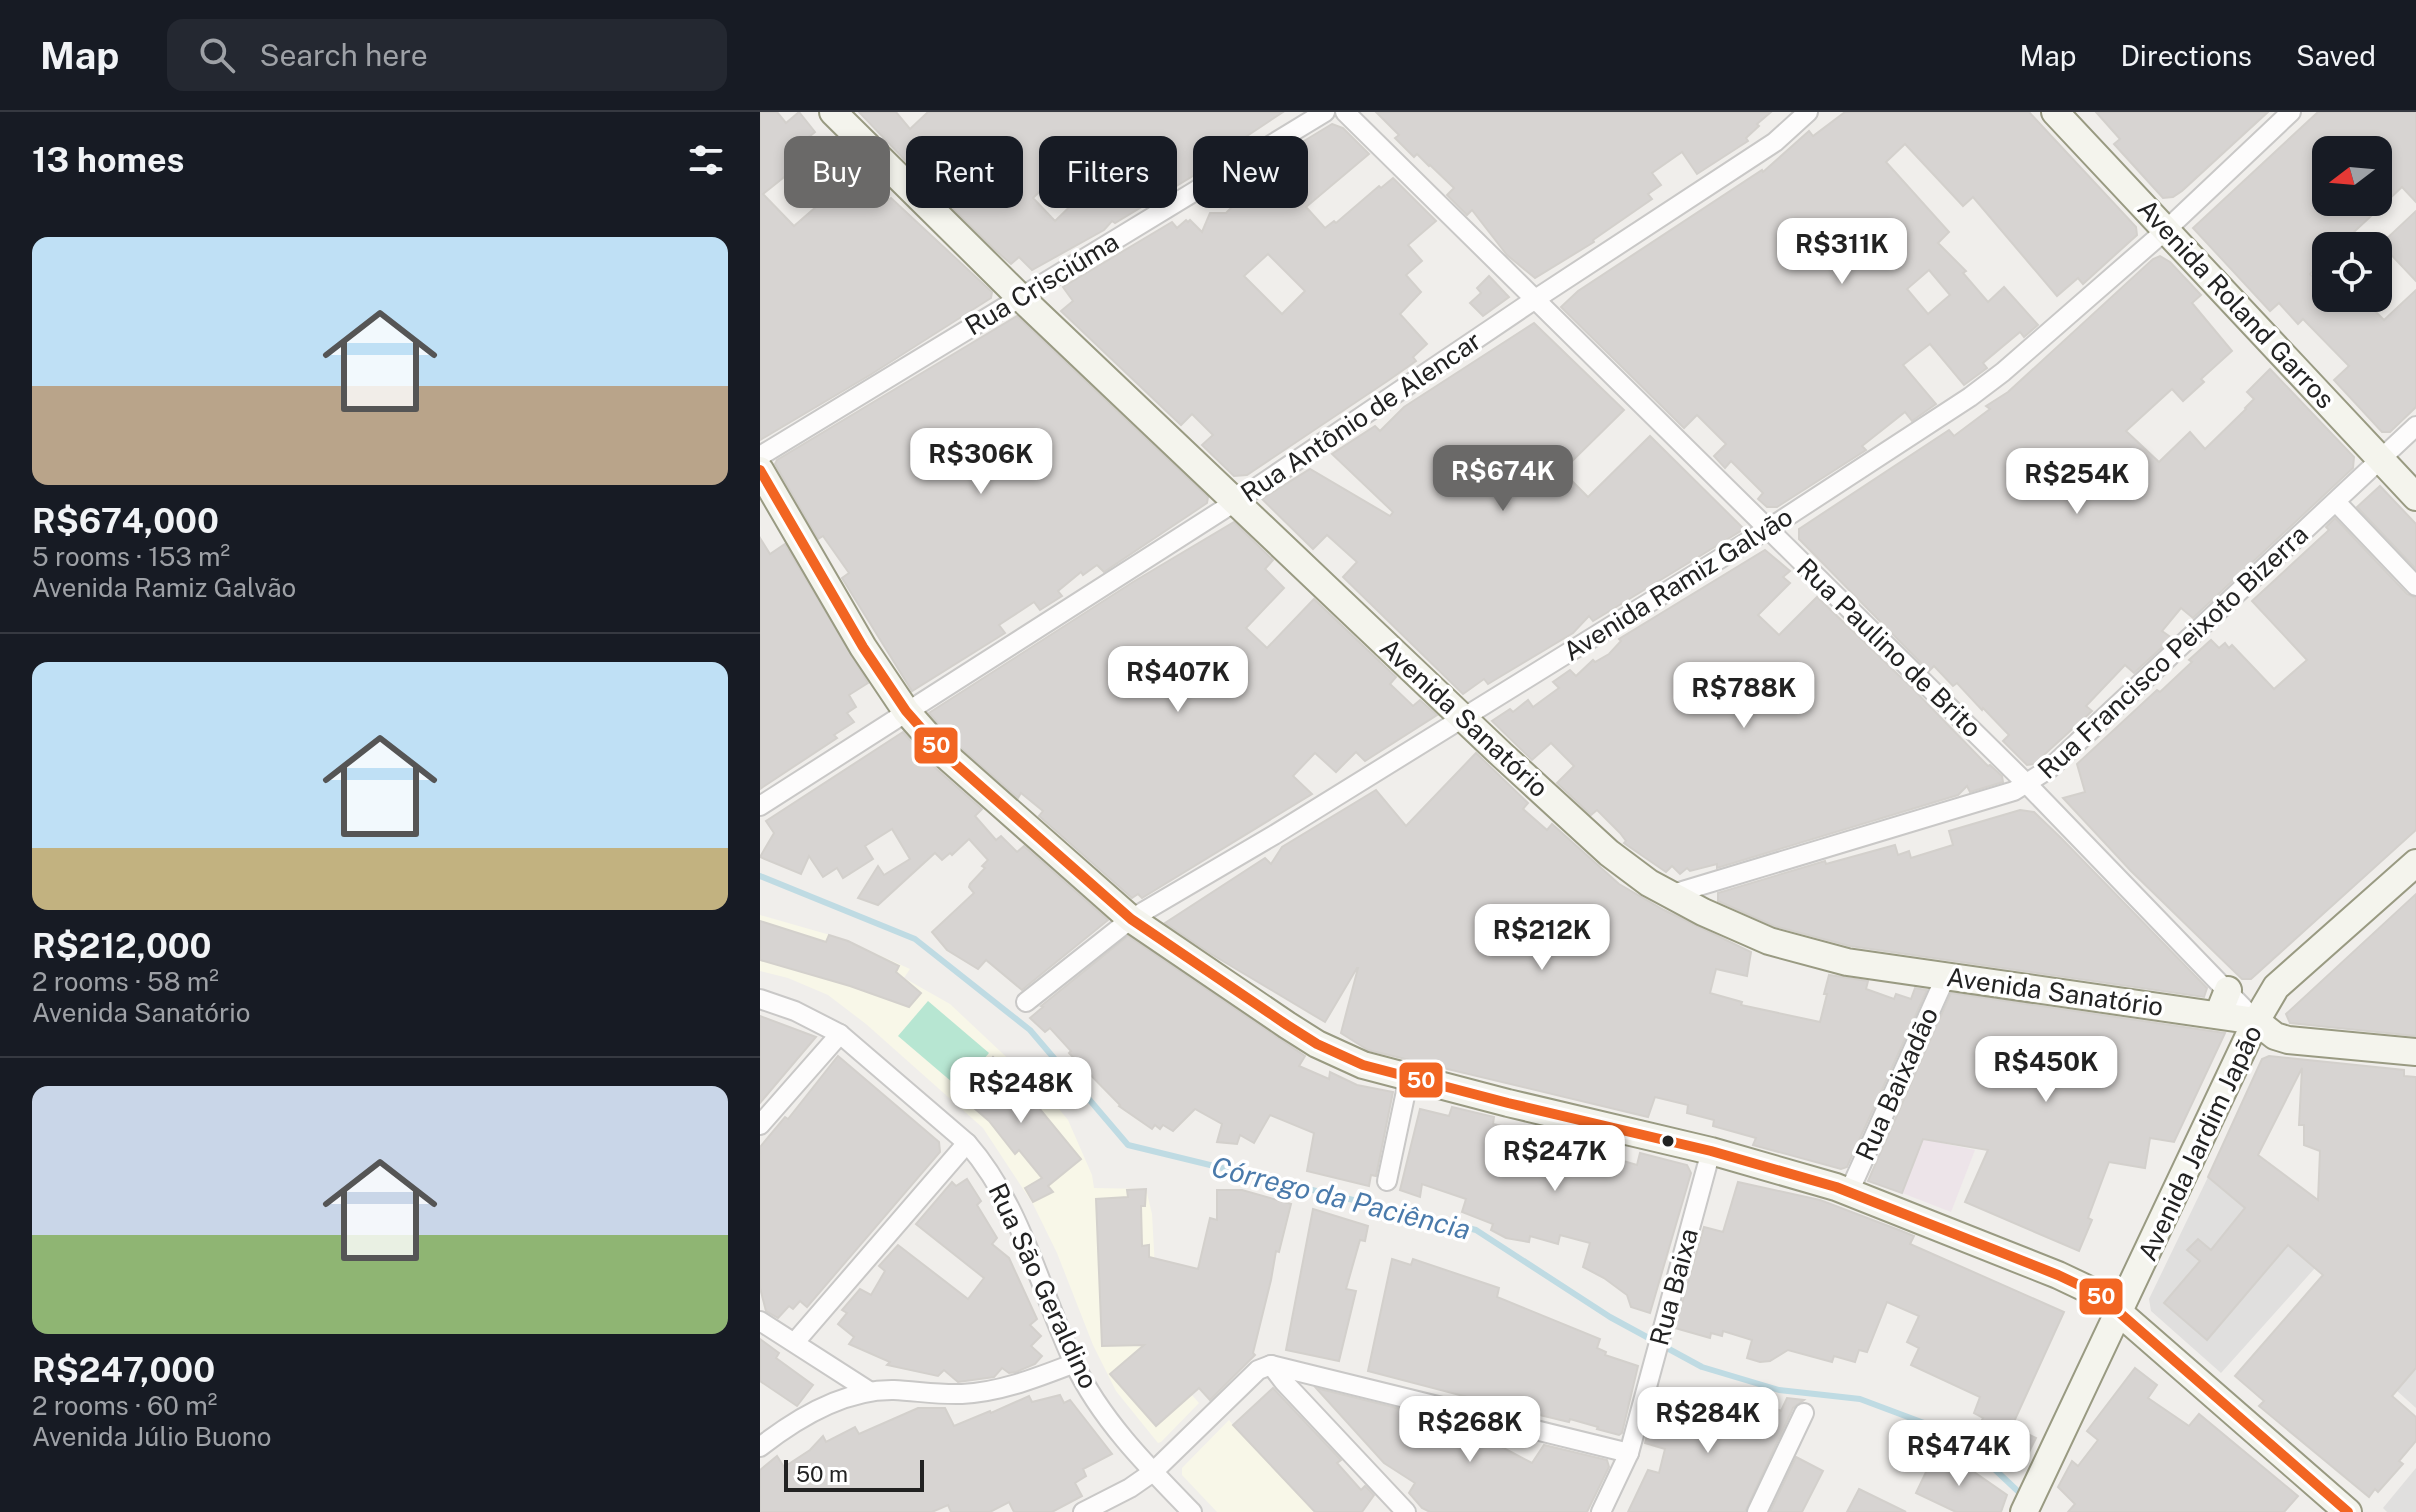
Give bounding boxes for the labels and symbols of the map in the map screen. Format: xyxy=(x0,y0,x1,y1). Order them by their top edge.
north arrow xyxy=(2312,136,2392,216)
street label: Avenida Roland Garros xyxy=(2132,193,2341,415)
pin: R$311K xyxy=(1777,218,1907,286)
street label: Rua Crisciúma xyxy=(959,226,1124,341)
street label: Rua Antônio de Alencar xyxy=(1235,325,1487,509)
pin: R$306K xyxy=(916,428,1046,496)
pin: R$674K xyxy=(1438,445,1568,513)
pin: R$254K xyxy=(2012,448,2142,516)
street label: Avenida Ramiz Galvão xyxy=(1557,500,1798,667)
street label: Rua Francisco Peixoto Bizerra xyxy=(2031,518,2314,785)
street label: Rua Paulino de Brito xyxy=(1791,552,1988,743)
street label: Avenida Sanatório xyxy=(1374,632,1555,803)
pin: R$407K xyxy=(1113,646,1243,714)
pin: R$788K xyxy=(1679,662,1809,730)
line badge: 50 xyxy=(913,726,959,765)
text: 50 xyxy=(921,732,951,758)
pin: R$212K xyxy=(1477,904,1607,972)
street label: Avenida Sanatório xyxy=(1945,961,2165,1022)
street label: Rua Baixadão xyxy=(1849,1002,1944,1165)
street label: Avenida Jardim Japão xyxy=(2131,1020,2268,1266)
pin: R$450K xyxy=(1981,1036,2111,1104)
pin: R$248K xyxy=(956,1057,1086,1125)
line badge: 50 xyxy=(1398,1061,1444,1099)
text: 50 xyxy=(1406,1067,1436,1093)
pin: R$247K xyxy=(1490,1125,1620,1193)
unlabelled marker xyxy=(1660,1133,1676,1149)
water label: Córrego da Paciência xyxy=(1208,1149,1474,1246)
street label: Rua São Geraldino xyxy=(982,1178,1105,1393)
street label: Rua Baixa xyxy=(1643,1225,1704,1349)
line badge: 50 xyxy=(2078,1277,2124,1316)
text: 50 xyxy=(2086,1283,2116,1309)
pin: R$284K xyxy=(1643,1387,1773,1455)
pin: R$268K xyxy=(1405,1396,1535,1464)
pin: R$474K xyxy=(1894,1420,2024,1488)
scale bar xyxy=(784,1456,924,1492)

